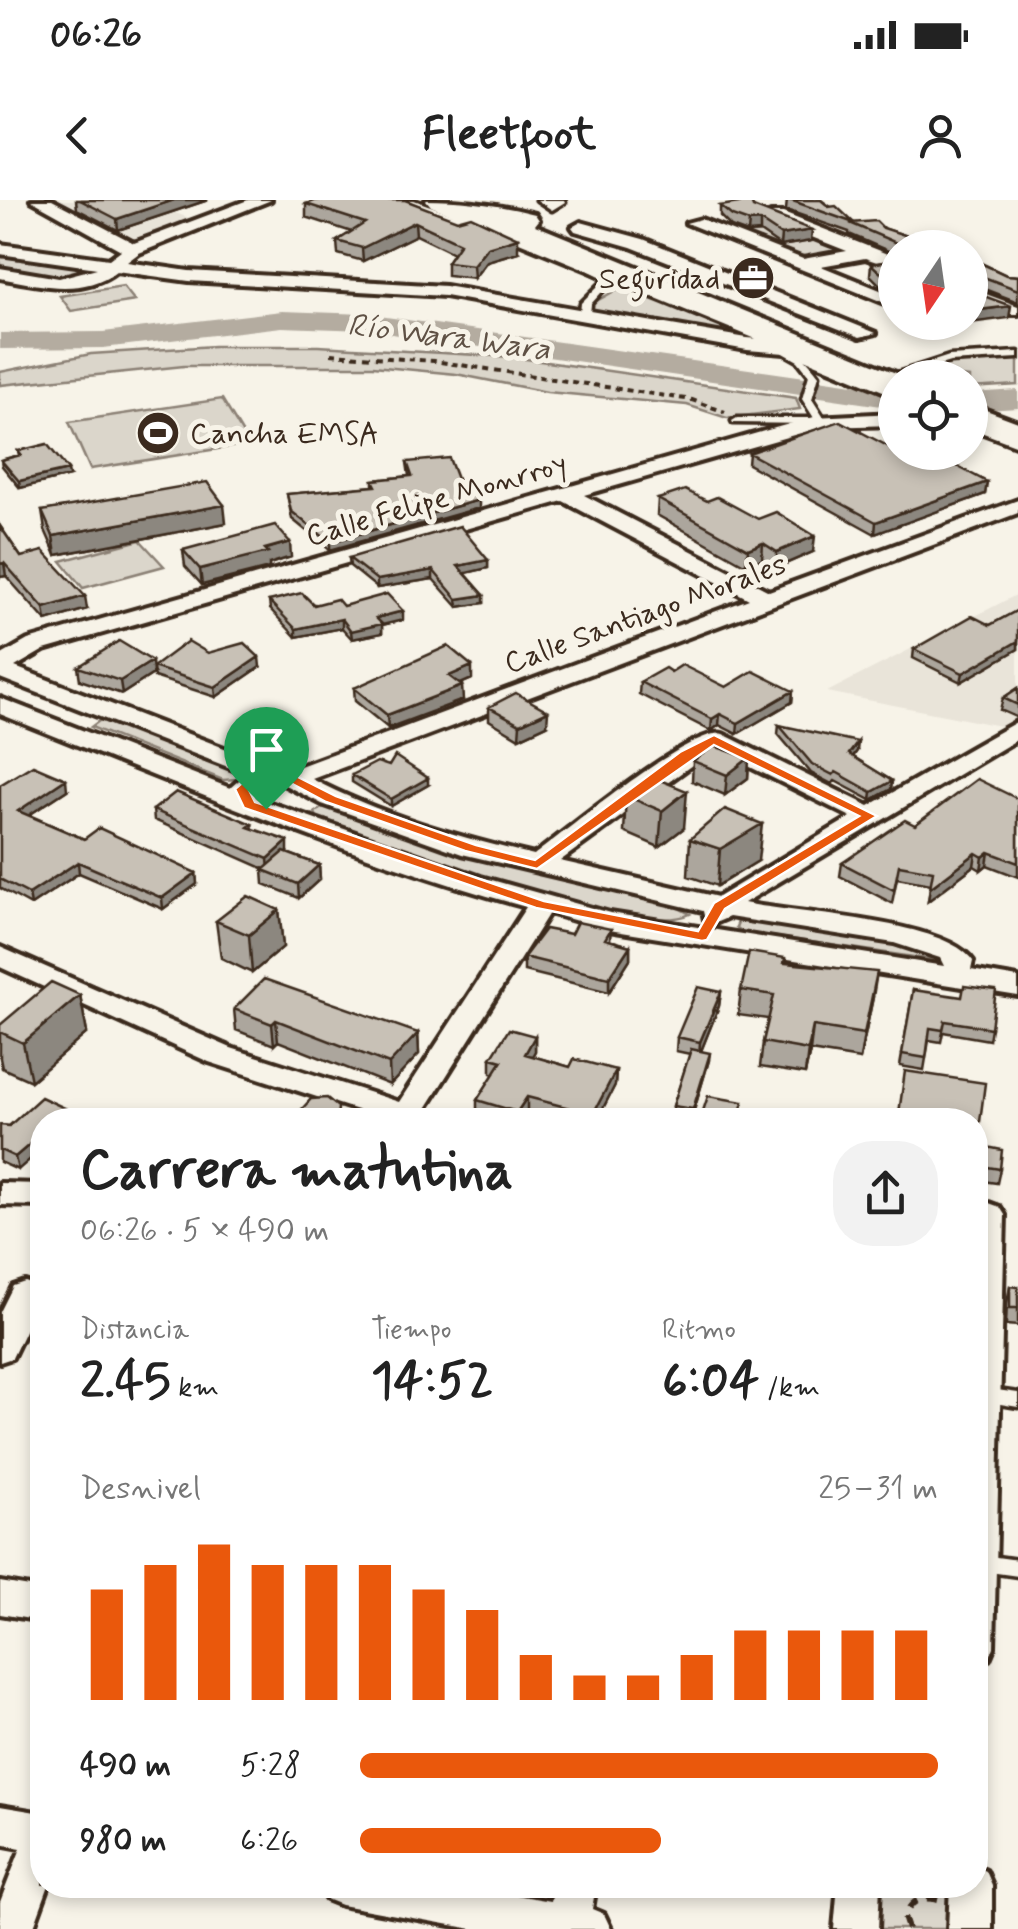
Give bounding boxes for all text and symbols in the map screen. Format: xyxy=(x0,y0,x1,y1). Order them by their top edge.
text: 06:26 xyxy=(50,11,142,60)
text: Fleetfoot xyxy=(422,106,596,165)
icon: back xyxy=(50,108,105,163)
icon: person xyxy=(913,108,968,163)
north arrow xyxy=(878,230,988,340)
map controls xyxy=(878,230,988,470)
office icon: Seguridad xyxy=(730,255,776,301)
place label: Seguridad xyxy=(599,260,720,302)
water label: Río Wara Wara xyxy=(345,305,553,371)
button: locate xyxy=(878,360,988,470)
sports icon: Cancha EMSA xyxy=(135,410,181,456)
place label: Cancha EMSA xyxy=(190,415,379,454)
street label: Calle Felipe Monrroy xyxy=(301,445,571,556)
street label: Calle Santiago Morales xyxy=(499,545,792,684)
pin xyxy=(224,707,309,810)
icon: arrive xyxy=(239,722,294,777)
text: Carrera matutina xyxy=(80,1136,513,1208)
button: share xyxy=(833,1141,938,1246)
text: 06:26 · 5 × 490 m xyxy=(80,1210,329,1252)
text: Distancia xyxy=(80,1312,189,1349)
text: Tiempo xyxy=(371,1312,452,1349)
text: Ritmo xyxy=(662,1312,736,1349)
text: 2.45 xyxy=(80,1349,171,1415)
text: 14:52 xyxy=(371,1349,493,1415)
text: 6:04 xyxy=(662,1349,759,1415)
text: km xyxy=(171,1370,219,1407)
text: /km xyxy=(759,1370,820,1407)
text: Desnivel xyxy=(80,1468,201,1510)
text: 25–31 m xyxy=(818,1468,938,1510)
text: 490 m xyxy=(80,1745,171,1787)
text: 5:28 xyxy=(240,1745,301,1787)
text: 980 m xyxy=(80,1820,167,1862)
text: 6:26 xyxy=(240,1820,298,1862)

